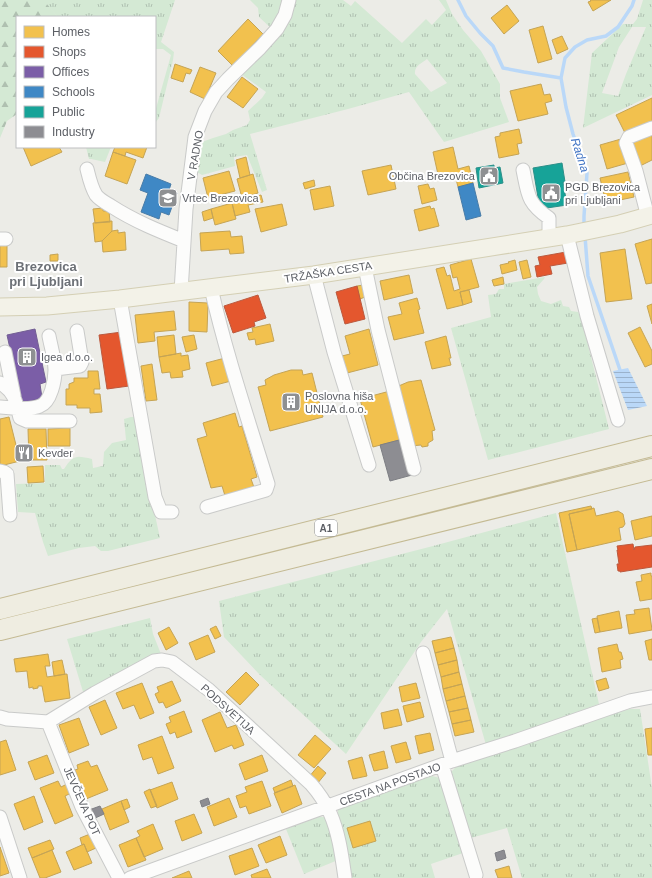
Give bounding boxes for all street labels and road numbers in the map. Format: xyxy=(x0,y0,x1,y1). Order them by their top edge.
street label: V RADNO xyxy=(185,129,205,181)
street label: TRŽAŠKA CESTA xyxy=(283,259,374,285)
road number: A1 xyxy=(315,520,337,536)
street label: PODSVETIJA xyxy=(199,682,258,737)
street label: CESTA NA POSTAJO xyxy=(338,760,443,808)
street label: JEVČEVA POT xyxy=(61,765,103,838)

